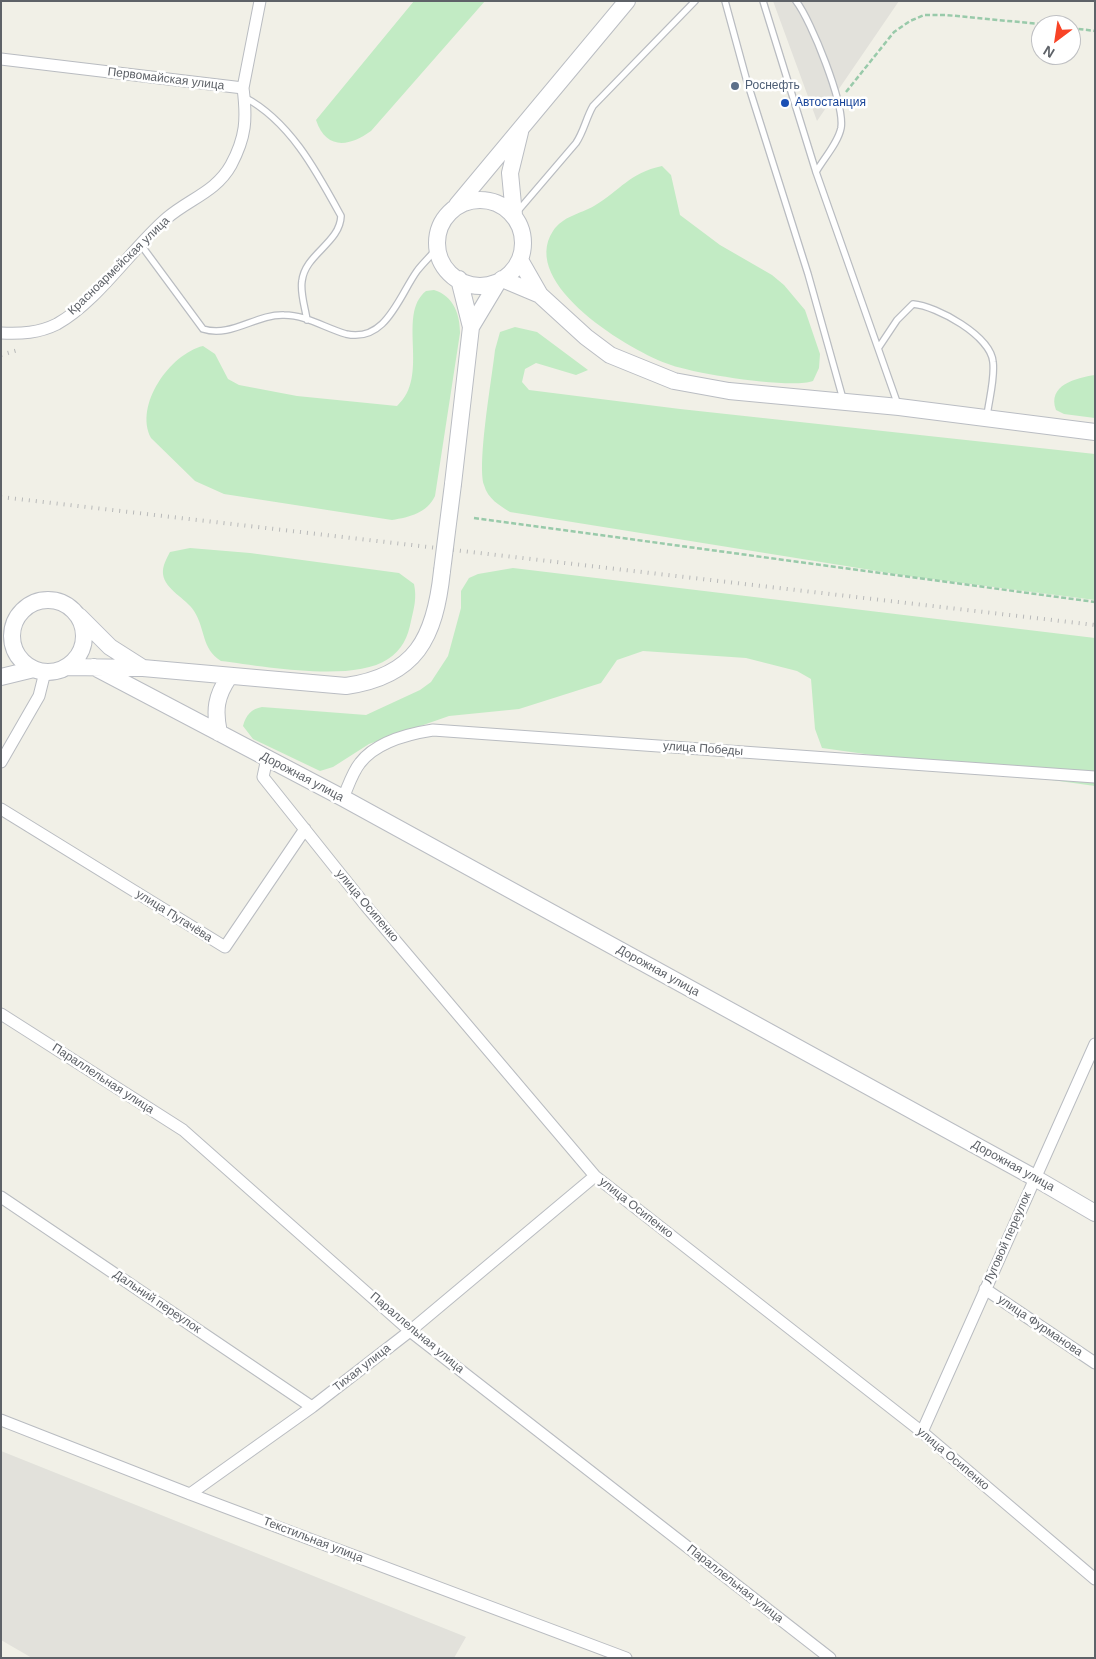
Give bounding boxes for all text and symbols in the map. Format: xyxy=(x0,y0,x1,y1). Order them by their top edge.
north arrow xyxy=(1031,15,1081,65)
text: N xyxy=(1040,43,1057,61)
street label: Первомайская улица xyxy=(107,65,225,93)
place label: Роснефть xyxy=(745,79,800,93)
marker: Роснефть xyxy=(729,80,741,92)
place label: Автостанция xyxy=(795,96,866,110)
marker: Автостанция xyxy=(779,97,791,109)
street label: Красноармейская улица xyxy=(65,214,173,318)
street label: улица Победы xyxy=(662,739,744,759)
street label: Дорожная улица xyxy=(258,749,346,805)
street label: улица Осипенко xyxy=(332,867,402,945)
street label: улица Пугачёва xyxy=(133,887,215,945)
street label: Дорожная улица xyxy=(614,942,702,1000)
street label: Параллельная улица xyxy=(49,1041,157,1117)
street label: Дорожная улица xyxy=(969,1137,1057,1195)
street label: улица Осипенко xyxy=(596,1175,676,1241)
street label: Луговой переулок xyxy=(981,1190,1035,1286)
street label: Дальний переулок xyxy=(110,1267,204,1337)
street label: Параллельная улица xyxy=(367,1289,467,1377)
street label: улица Фурманова xyxy=(995,1292,1085,1360)
street label: Тихая улица xyxy=(330,1341,394,1395)
street label: улица Осипенко xyxy=(914,1424,992,1494)
street label: Текстильная улица xyxy=(261,1514,365,1566)
street label: Параллельная улица xyxy=(684,1542,786,1626)

